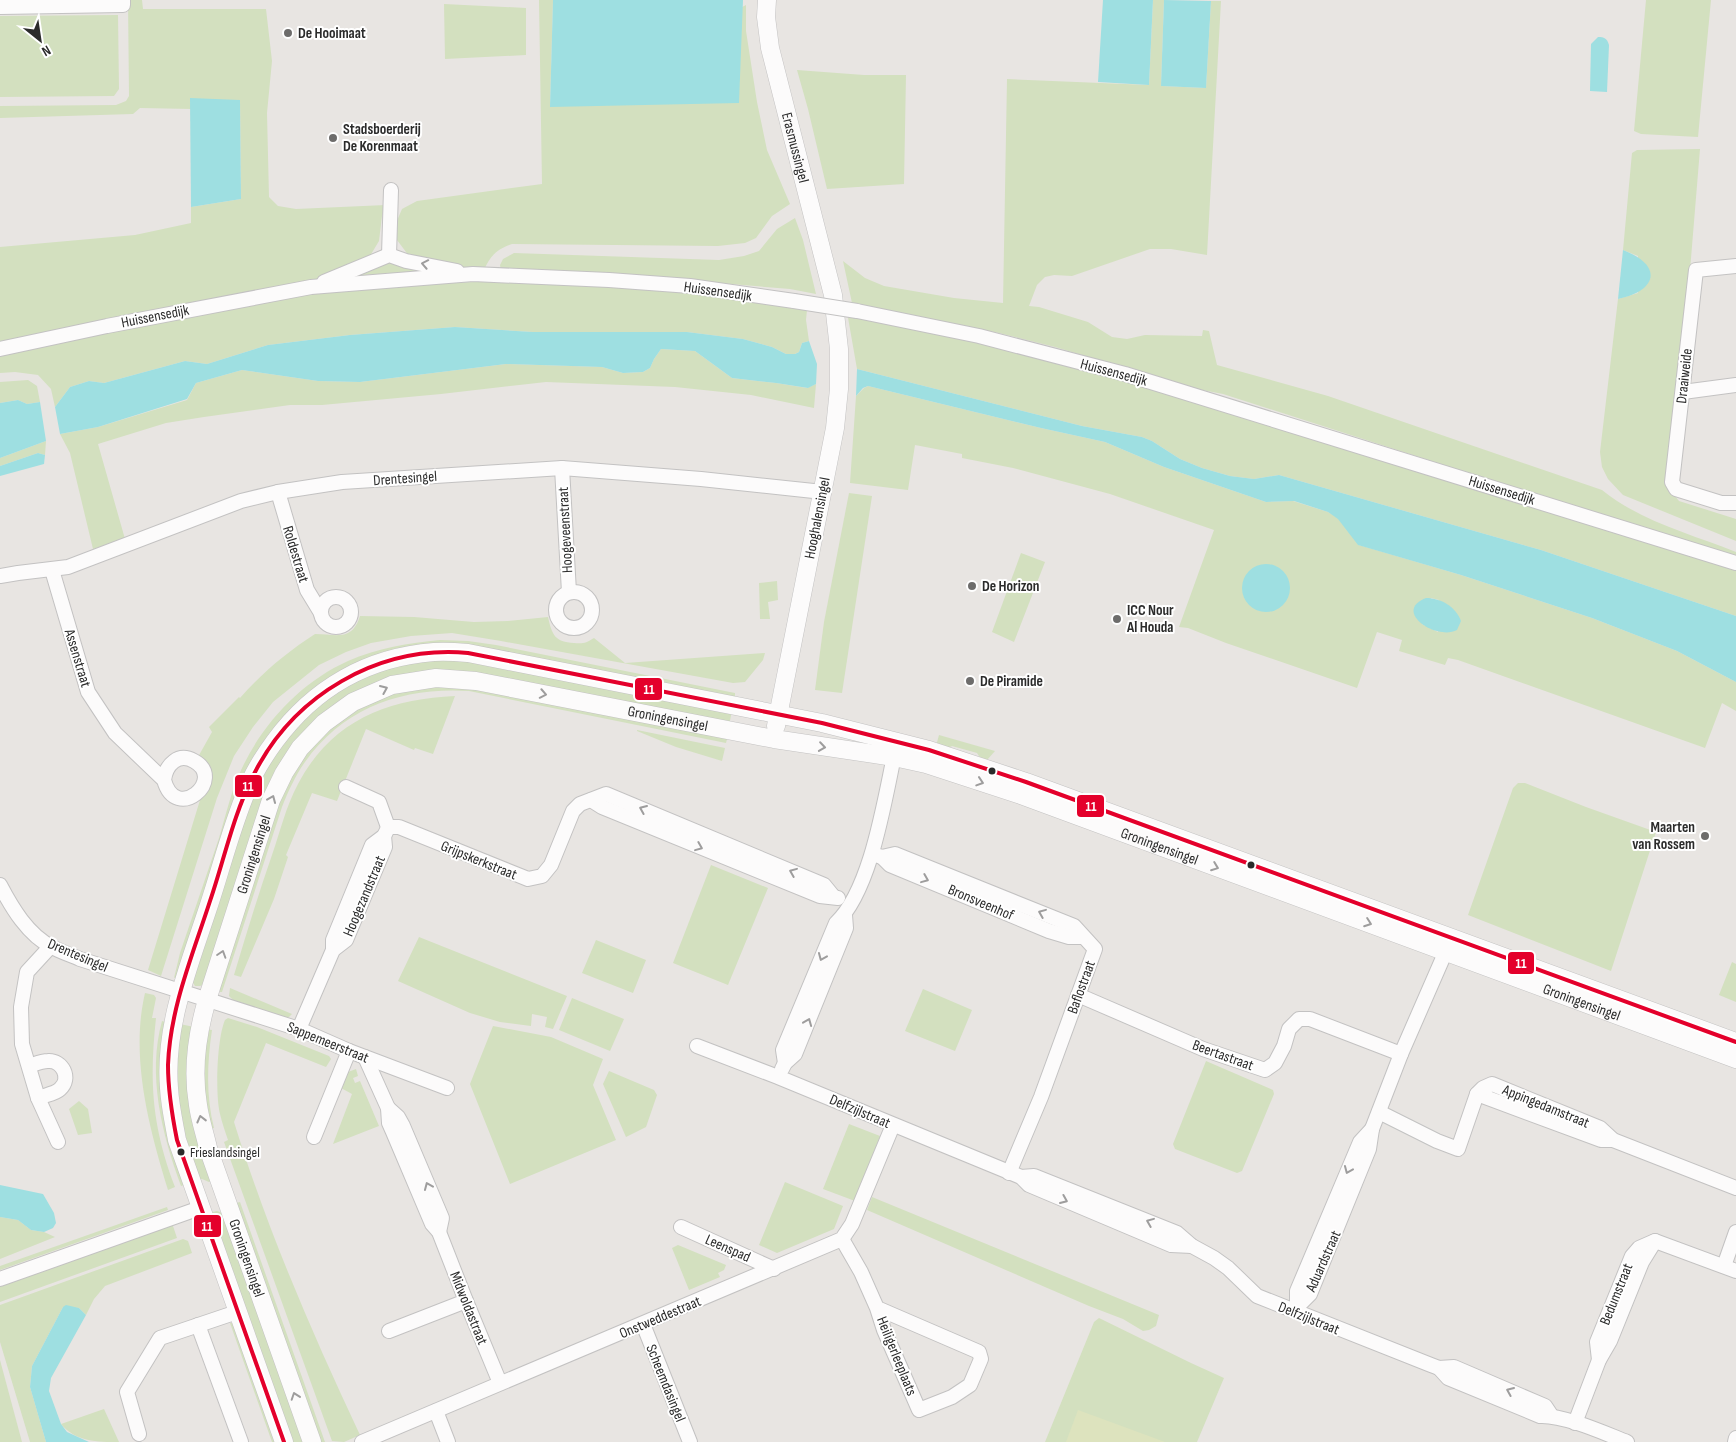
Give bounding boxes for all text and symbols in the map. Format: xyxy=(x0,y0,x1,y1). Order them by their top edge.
north arrow xyxy=(15,15,65,65)
place label: De Hooimaat xyxy=(298,24,366,43)
marker: De Hooimaat xyxy=(282,27,294,39)
text: N xyxy=(39,42,54,60)
street label: Erasmussingel xyxy=(777,110,813,185)
place label: Stadsboerderij De Korenmaat xyxy=(343,120,421,156)
marker: Stadsboerderij De Korenmaat xyxy=(327,132,339,144)
one-way arrow xyxy=(421,260,430,270)
street label: Huissensedijk xyxy=(683,277,753,306)
street label: Huissensedijk xyxy=(120,301,191,332)
street label: Draaiweide xyxy=(1672,348,1697,405)
street label: Huissensedijk xyxy=(1078,354,1150,391)
street label: Drentesingel xyxy=(373,467,438,490)
street label: Huissensedijk xyxy=(1466,471,1538,510)
street label: Hooghalensingel xyxy=(800,476,835,561)
street label: Hoogeveenstraat xyxy=(554,486,577,574)
street label: Roldestraat xyxy=(278,524,313,585)
place label: De Horizon xyxy=(982,577,1039,596)
marker: De Horizon xyxy=(966,580,978,592)
place label: ICC Nour Al Houda xyxy=(1126,601,1174,637)
marker: ICC Nour Al Houda xyxy=(1111,613,1123,625)
street label: Assenstraat xyxy=(59,626,95,690)
place label: De Piramide xyxy=(980,672,1043,691)
marker: De Piramide xyxy=(964,675,976,687)
line badge: 11 xyxy=(634,677,663,701)
text: 11 xyxy=(644,681,655,698)
one-way arrow xyxy=(379,684,388,695)
one-way arrow xyxy=(539,688,548,699)
street label: Groningensingel xyxy=(626,702,709,736)
one-way arrow xyxy=(818,741,826,752)
unlabelled marker xyxy=(987,766,997,776)
line badge: 11 xyxy=(234,774,263,798)
one-way arrow xyxy=(976,776,984,786)
text: 11 xyxy=(243,778,254,795)
line badge: 11 xyxy=(1076,794,1105,818)
one-way arrow xyxy=(266,796,276,804)
text: 11 xyxy=(1086,798,1097,815)
one-way arrow xyxy=(639,805,648,815)
street label: Groningensingel xyxy=(233,813,275,896)
place label: Maarten van Rossem xyxy=(1632,818,1695,854)
street label: Groningensingel xyxy=(1118,824,1201,870)
marker: Maarten van Rossem xyxy=(1699,830,1711,842)
street label: Grijpskerkstraat xyxy=(438,837,520,884)
one-way arrow xyxy=(694,841,703,852)
street label: Hoogezandstraat xyxy=(339,853,390,939)
unlabelled marker xyxy=(1246,860,1256,870)
one-way arrow xyxy=(1210,861,1219,871)
one-way arrow xyxy=(789,868,798,878)
one-way arrow xyxy=(920,872,929,883)
street label: Bronsveenhof xyxy=(945,880,1017,925)
one-way arrow xyxy=(1038,909,1047,920)
one-way arrow xyxy=(1363,917,1371,927)
street label: Drentesingel xyxy=(45,934,111,977)
one-way arrow xyxy=(216,950,226,959)
line badge: 11 xyxy=(1507,951,1535,975)
one-way arrow xyxy=(818,952,828,961)
text: 11 xyxy=(1516,955,1527,972)
street label: Baflostraat xyxy=(1063,957,1100,1016)
street label: Groningensingel xyxy=(1540,980,1623,1026)
street label: Sappemeerstraat xyxy=(284,1017,372,1068)
one-way arrow xyxy=(802,1018,812,1026)
street label: Beertastraat xyxy=(1190,1036,1256,1075)
street label: Appingedamstraat xyxy=(1499,1080,1592,1133)
street label: Delfzijlstraat xyxy=(826,1090,894,1133)
one-way arrow xyxy=(196,1114,207,1123)
place label: Frieslandsingel xyxy=(190,1144,260,1161)
marker: Frieslandsingel xyxy=(176,1147,186,1157)
one-way arrow xyxy=(1344,1165,1354,1174)
one-way arrow xyxy=(423,1182,434,1191)
one-way arrow xyxy=(1059,1194,1068,1204)
line badge: 11 xyxy=(193,1214,222,1238)
street label: Groningensingel xyxy=(224,1217,269,1300)
text: 11 xyxy=(202,1218,213,1235)
one-way arrow xyxy=(1146,1218,1155,1228)
street label: Aduardstraat xyxy=(1301,1227,1346,1296)
street label: Leenspad xyxy=(702,1230,753,1267)
street label: Bedumstraat xyxy=(1595,1260,1638,1328)
street label: Midwoldastraat xyxy=(445,1269,492,1348)
street label: Onstweddestraat xyxy=(616,1292,704,1343)
street label: Delfzijlstraat xyxy=(1275,1298,1343,1339)
street label: Heiligerleeplaats xyxy=(872,1314,921,1399)
street label: Scheemdasingel xyxy=(641,1342,690,1425)
one-way arrow xyxy=(1506,1387,1515,1398)
one-way arrow xyxy=(291,1392,301,1401)

